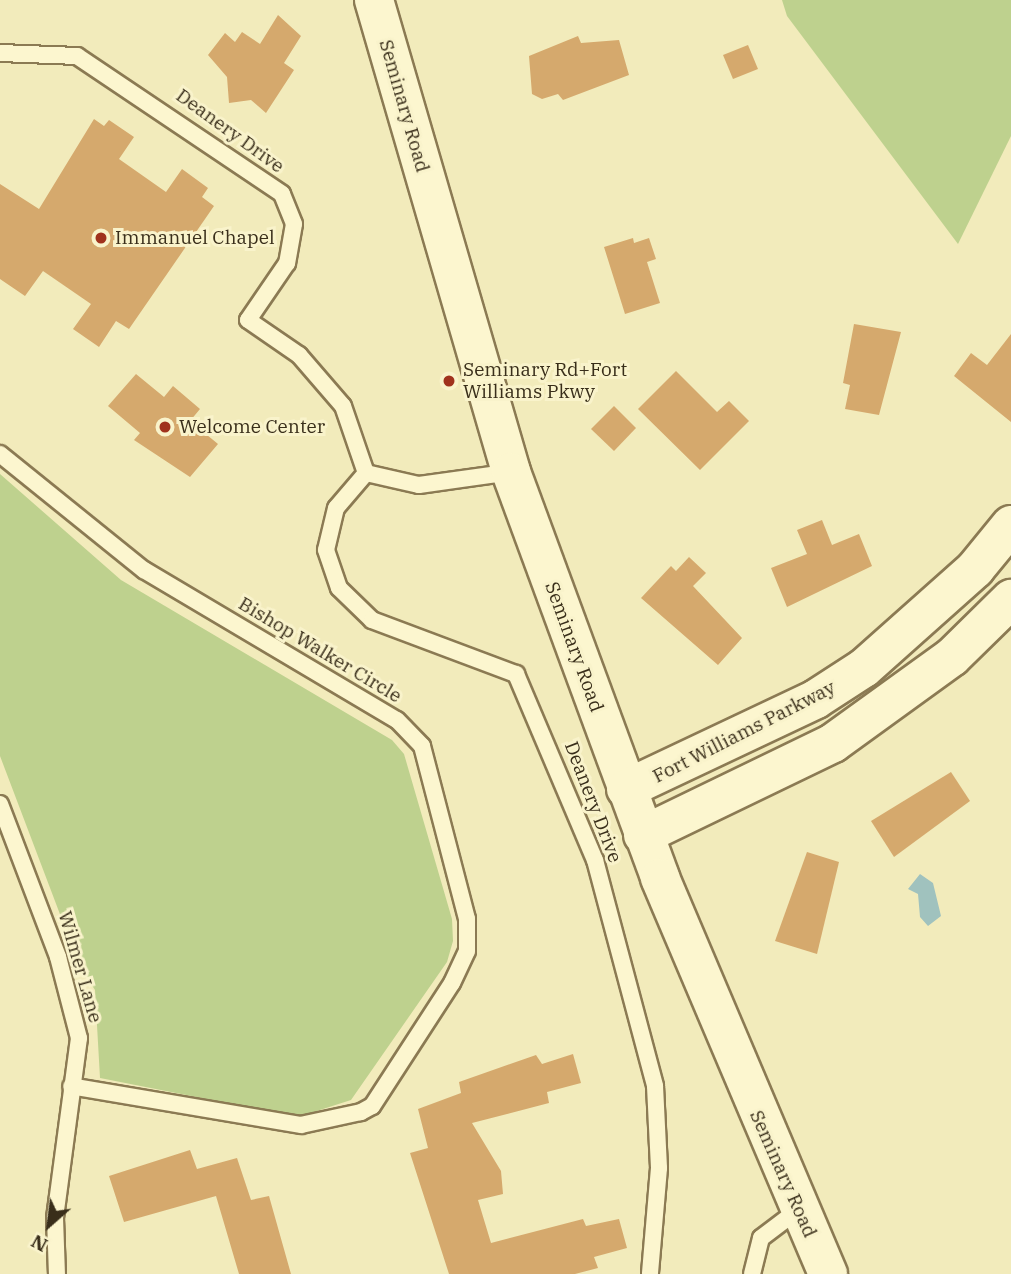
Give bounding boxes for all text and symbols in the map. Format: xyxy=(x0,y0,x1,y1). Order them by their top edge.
street label: Seminary Road xyxy=(374,37,434,175)
street label: Deanery Drive xyxy=(172,84,288,178)
place label: Immanuel Chapel xyxy=(115,227,275,249)
marker: Immanuel Chapel xyxy=(93,230,109,246)
place label: Seminary Rd+Fort Williams Pkwy xyxy=(463,359,627,403)
marker: Seminary Rd+Fort Williams Pkwy xyxy=(441,373,457,389)
place label: Welcome Center xyxy=(179,416,325,438)
marker: Welcome Center xyxy=(157,419,173,435)
street label: Seminary Road xyxy=(540,579,608,715)
street label: Bishop Walker Circle xyxy=(234,592,406,708)
street label: Fort Williams Parkway xyxy=(649,676,839,788)
street label: Deanery Drive xyxy=(559,738,627,866)
street label: Wilmer Lane xyxy=(53,909,107,1025)
street label: Seminary Road xyxy=(745,1107,821,1241)
north arrow xyxy=(14,1190,84,1260)
text: N xyxy=(27,1229,51,1258)

